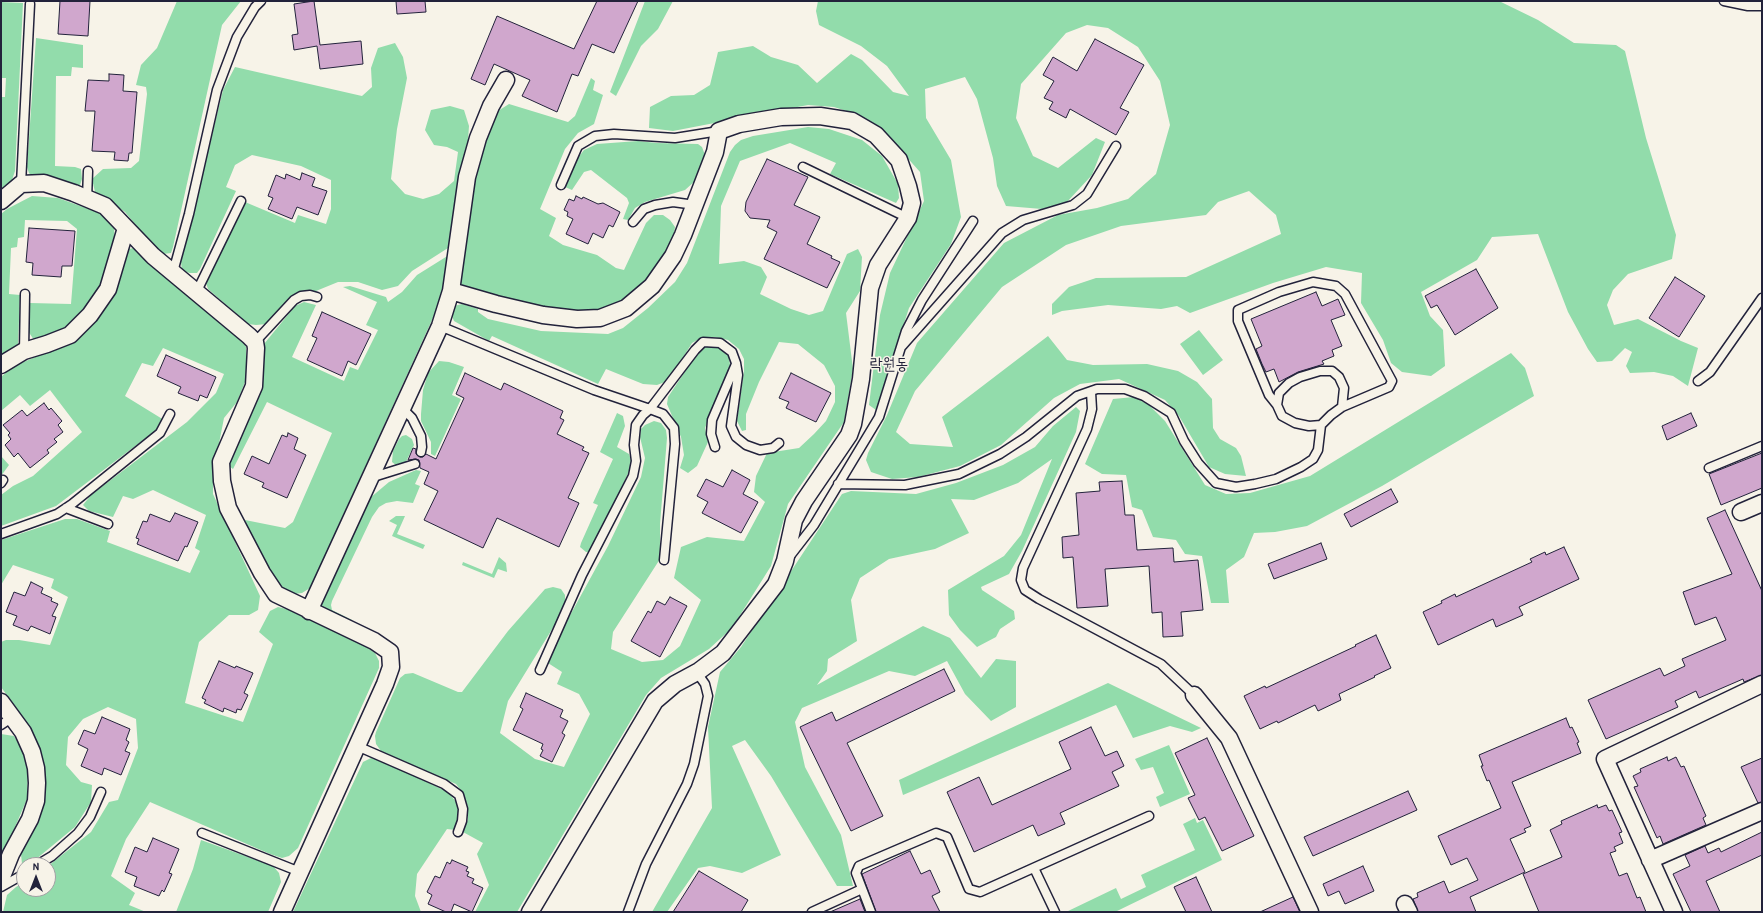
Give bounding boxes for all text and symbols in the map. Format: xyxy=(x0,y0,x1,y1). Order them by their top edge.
district label: 락원동 xyxy=(870,355,908,375)
north arrow xyxy=(16,857,56,897)
text: N xyxy=(33,859,39,873)

